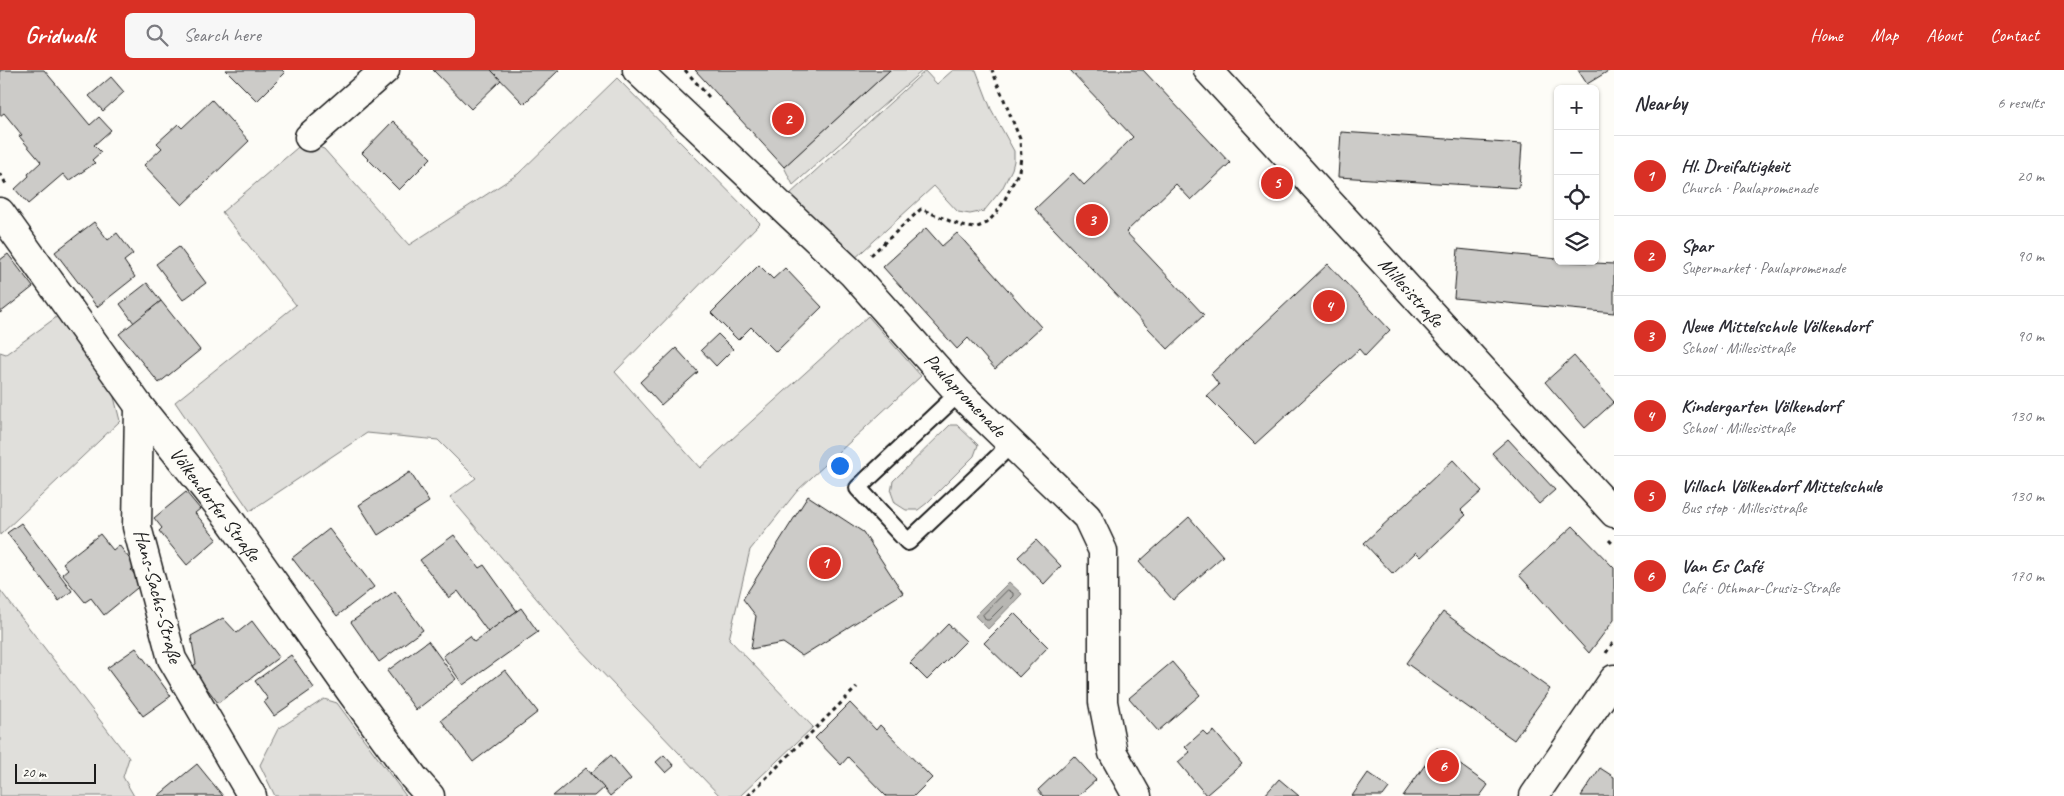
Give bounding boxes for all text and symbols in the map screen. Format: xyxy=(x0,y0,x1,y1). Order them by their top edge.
search box xyxy=(125,13,475,58)
text: Gridwalk xyxy=(25,20,95,50)
icon: search xyxy=(143,21,171,49)
text: Search here xyxy=(183,23,261,47)
text: Home xyxy=(1810,24,1843,46)
text: Map xyxy=(1871,24,1898,46)
text: About xyxy=(1926,24,1962,46)
text: Contact xyxy=(1990,24,2039,46)
map controls xyxy=(1554,85,1599,265)
button: + xyxy=(1554,85,1599,130)
text: Nearby xyxy=(1634,90,1687,116)
text: 6 results xyxy=(1997,93,2044,113)
pin: 2 xyxy=(772,100,804,138)
button: − xyxy=(1554,130,1599,175)
text: Hl. Dreifaltigkeit xyxy=(1681,154,1790,178)
pin: 5 xyxy=(1261,164,1293,202)
text: 1 xyxy=(1646,166,1654,186)
text: 20 m xyxy=(2017,166,2044,186)
button: locate xyxy=(1554,175,1599,220)
text: Church · Paulapromenade xyxy=(1681,178,1818,198)
pin: 3 xyxy=(1076,201,1108,239)
button: layers xyxy=(1554,220,1599,265)
text: Spar xyxy=(1681,234,1713,258)
text: 2 xyxy=(1646,246,1654,266)
text: 90 m xyxy=(2017,246,2044,266)
street label: Millesistraße xyxy=(1373,252,1450,333)
text: Supermarket · Paulapromenade xyxy=(1681,258,1846,278)
pin: 4 xyxy=(1313,287,1345,325)
text: Neue Mittelschule Völkendorf xyxy=(1681,314,1869,338)
text: 3 xyxy=(1646,326,1654,346)
text: 90 m xyxy=(2017,326,2044,346)
text: School · Millesistraße xyxy=(1681,338,1795,358)
street label: Paulapromenade xyxy=(919,348,1012,443)
text: Kindergarten Völkendorf xyxy=(1681,394,1840,418)
text: 4 xyxy=(1646,406,1654,426)
text: 130 m xyxy=(2010,406,2044,426)
text: School · Millesistraße xyxy=(1681,418,1795,438)
street label: Völkendorfer Straße xyxy=(164,442,267,567)
your location xyxy=(827,453,853,479)
text: Villach Völkendorf Mittelschule xyxy=(1681,474,1882,498)
text: 5 xyxy=(1647,486,1653,506)
text: 130 m xyxy=(2010,486,2044,506)
text: Bus stop · Millesistraße xyxy=(1681,498,1807,518)
street label: Hans-Sachs-Straße xyxy=(128,526,188,667)
pin: 1 xyxy=(809,544,841,582)
text: Van Es Café xyxy=(1681,554,1762,578)
text: 6 xyxy=(1646,566,1654,586)
text: 170 m xyxy=(2010,566,2044,586)
text: Café · Othmar-Crusiz-Straße xyxy=(1681,578,1840,598)
pin: 6 xyxy=(1427,747,1459,785)
scale bar xyxy=(15,761,96,784)
text: 20 m xyxy=(22,764,46,781)

